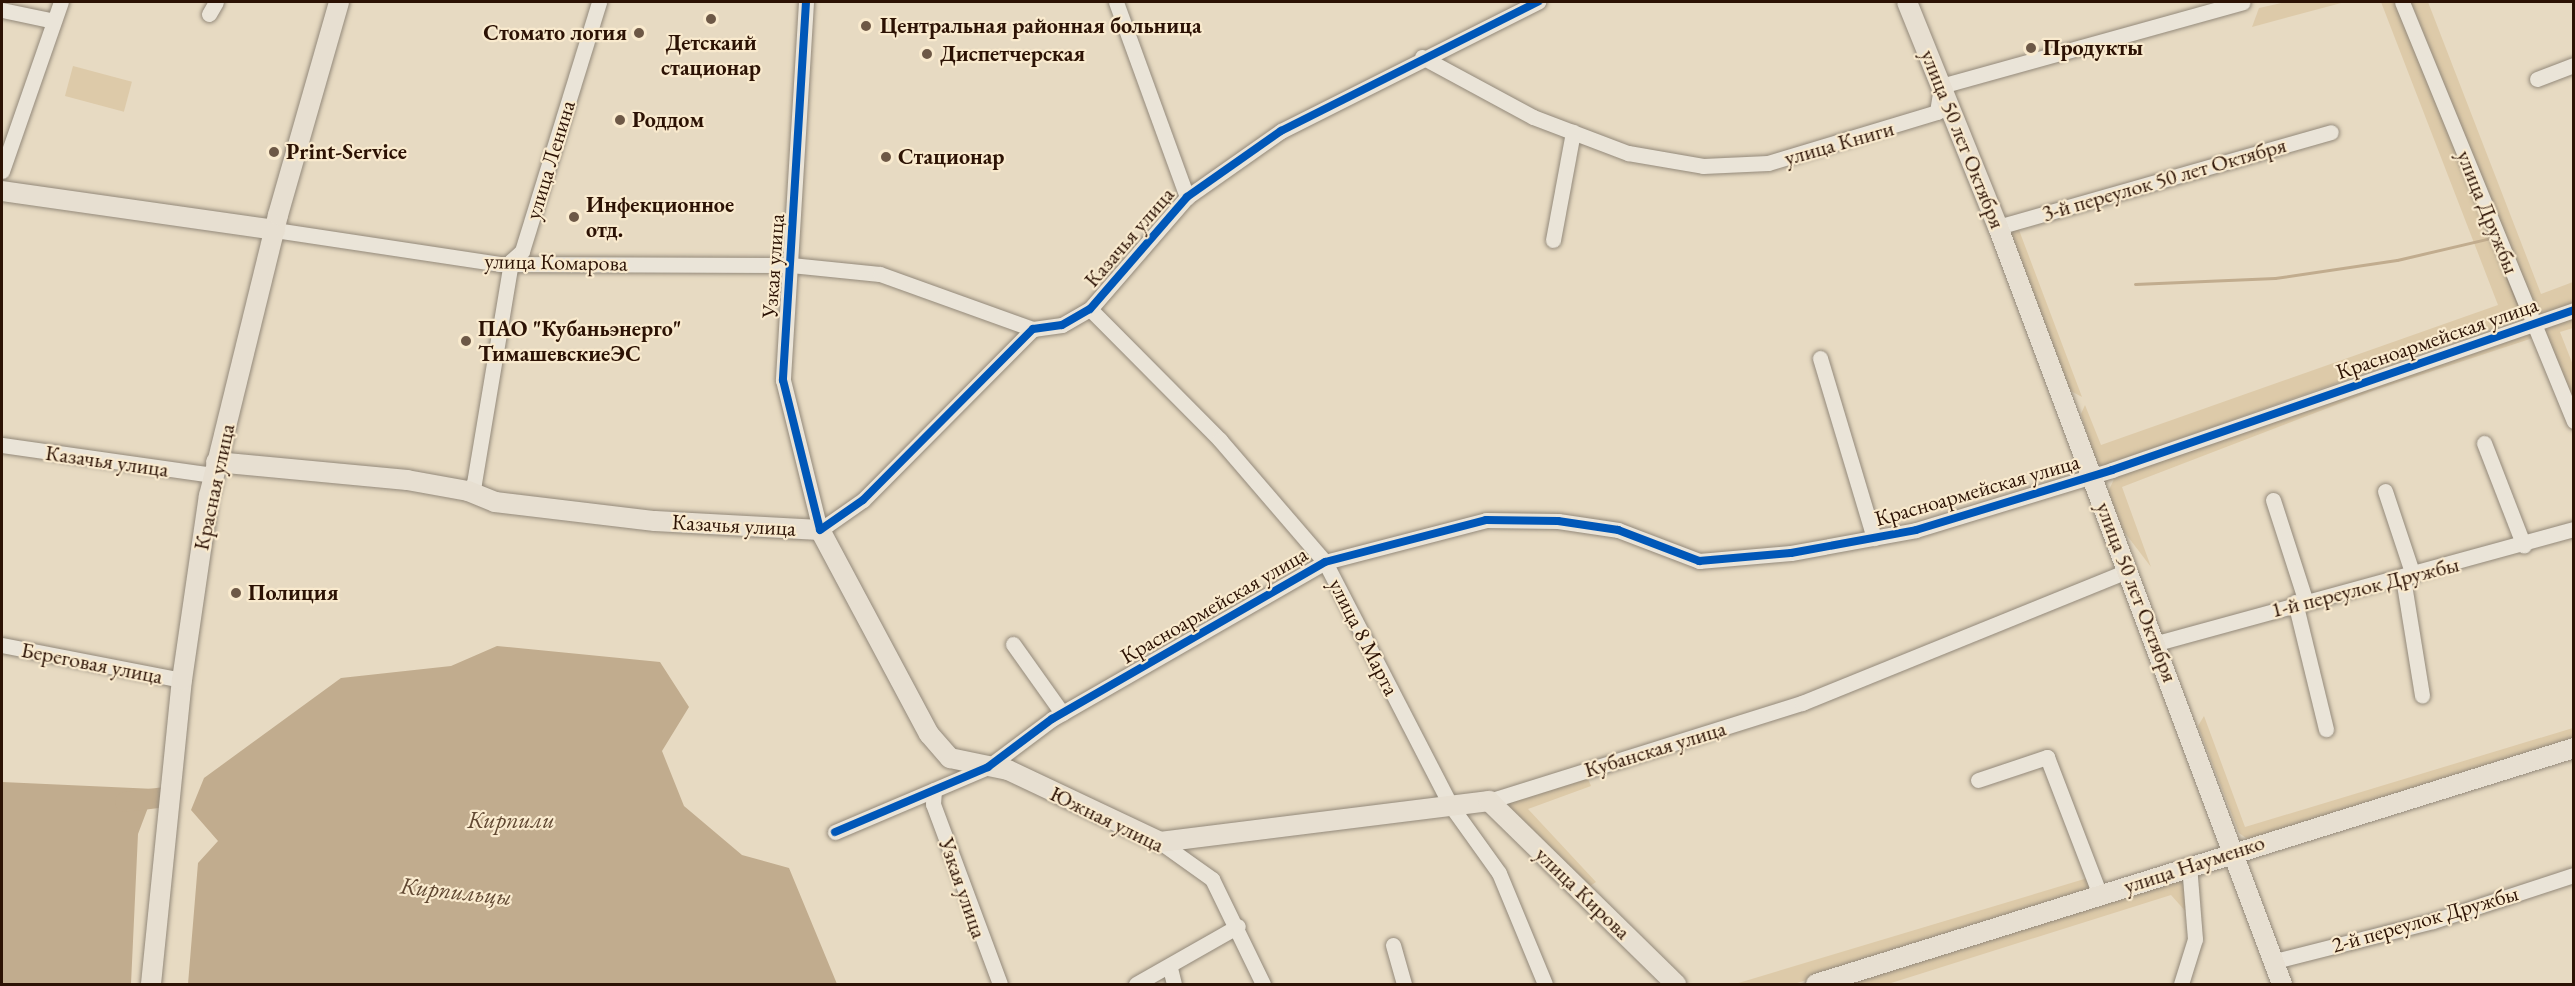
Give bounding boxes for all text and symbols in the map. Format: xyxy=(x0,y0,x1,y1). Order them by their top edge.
marker: Детскаий стационар xyxy=(704,12,718,26)
place label: Центральная районная больница xyxy=(880,13,1202,39)
marker: Центральная районная больница xyxy=(857,17,875,35)
place label: Стомато логия xyxy=(483,20,627,46)
marker: Стомато логия xyxy=(632,26,646,40)
place label: Детскаий стационар xyxy=(661,29,761,80)
place label: Продукты xyxy=(2043,35,2143,61)
place label: Диспетчерская xyxy=(940,41,1085,67)
marker: Продукты xyxy=(2024,41,2038,55)
marker: Диспетчерская xyxy=(918,45,936,63)
street label: улица 50 лет Октября xyxy=(1915,46,2011,232)
street label: улица Ленина xyxy=(519,97,581,223)
place label: Роддом xyxy=(632,107,704,133)
marker: Роддом xyxy=(613,113,627,127)
street label: улица Книги xyxy=(1781,115,1897,171)
street label: 3-й переулок 50 лет Октября xyxy=(2039,131,2289,227)
place label: Print-Service xyxy=(286,139,407,165)
place label: Стационар xyxy=(898,144,1004,170)
marker: Print-Service xyxy=(267,145,281,159)
street label: улица Дружбы xyxy=(2451,146,2525,278)
marker: Стационар xyxy=(879,150,893,164)
street label: Казачья улица xyxy=(1078,181,1180,293)
place label: Инфекционное отд. xyxy=(586,191,734,242)
marker: Инфекционное отд. xyxy=(567,210,581,224)
street label: Узкая улица xyxy=(756,213,790,319)
street label: улица Комарова xyxy=(484,248,628,276)
street label: Красноармейская улица xyxy=(2333,291,2541,385)
place label: ПАО "Кубаньэнерго" ТимашевскиеЭС xyxy=(478,315,682,366)
marker: ПАО "Кубаньэнерго" ТимашевскиеЭС xyxy=(459,334,473,348)
street label: Красная улица xyxy=(188,421,240,553)
street label: Казачья улица xyxy=(44,439,170,483)
street label: Красноармейская улица xyxy=(1871,448,2083,532)
street label: улица 50 лет Октября xyxy=(2090,498,2184,686)
street label: Казачья улица xyxy=(671,509,797,541)
street label: Красноармейская улица xyxy=(1116,541,1312,669)
street label: 1-й переулок Дружбы xyxy=(2268,551,2462,623)
street label: улица 8 Марта xyxy=(1323,574,1405,700)
place label: Полиция xyxy=(248,580,338,606)
marker: Полиция xyxy=(229,586,243,600)
street label: Береговая улица xyxy=(19,636,165,690)
street label: Кубанская улица xyxy=(1581,715,1729,783)
street label: Южная улица xyxy=(1046,780,1168,858)
water label: Кирпили xyxy=(467,806,555,834)
street label: улица Науменко xyxy=(2120,829,2268,899)
street label: Узкая улица xyxy=(933,834,993,942)
street label: улица Кирова xyxy=(1530,841,1636,945)
water label: Кирпильцы xyxy=(399,871,513,911)
street label: 2-й переулок Дружбы xyxy=(2329,880,2521,958)

